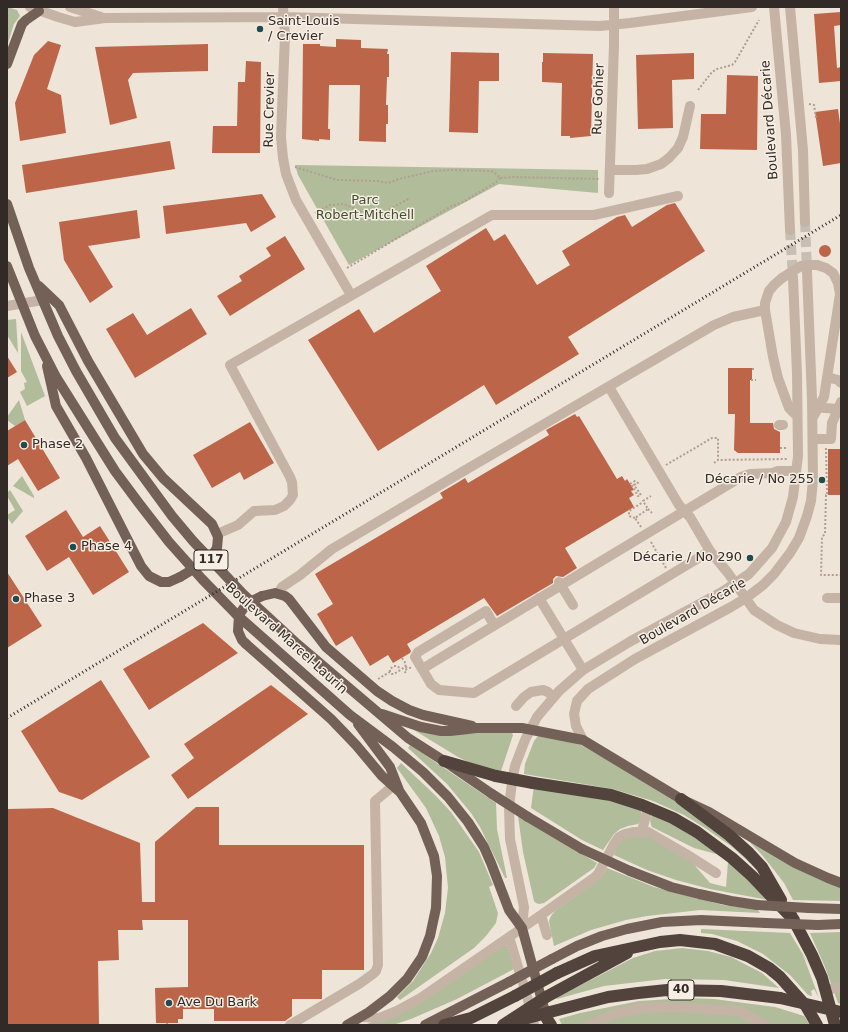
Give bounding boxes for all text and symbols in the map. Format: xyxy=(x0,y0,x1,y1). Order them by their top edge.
place label: Saint-Louis / Crevier xyxy=(268,14,339,45)
marker: Saint-Louis / Crevier xyxy=(255,24,265,34)
street label: Boulevard Décarie xyxy=(758,60,782,180)
street label: Rue Gohier xyxy=(590,63,608,135)
street label: Rue Crevier xyxy=(262,72,278,148)
park label: Parc Robert-Mitchell xyxy=(316,193,414,224)
place label: Phase 2 xyxy=(32,437,83,453)
marker: Phase 2 xyxy=(19,440,29,450)
place label: Décarie / No 255 xyxy=(705,472,814,488)
marker: Décarie / No 255 xyxy=(817,475,827,485)
place label: Phase 4 xyxy=(81,539,132,555)
marker: Phase 4 xyxy=(68,542,78,552)
road number: 117 xyxy=(194,550,228,570)
place label: Décarie / No 290 xyxy=(633,550,742,566)
marker: Décarie / No 290 xyxy=(745,553,755,563)
street label: Boulevard Décarie xyxy=(637,575,749,649)
street label: Boulevard Marcel-Laurin xyxy=(222,580,350,698)
place label: Phase 3 xyxy=(24,591,75,607)
marker: Phase 3 xyxy=(11,594,21,604)
road number: 40 xyxy=(668,980,694,1000)
place label: Ave Du Bark xyxy=(177,995,257,1011)
marker: Ave Du Bark xyxy=(164,998,174,1008)

